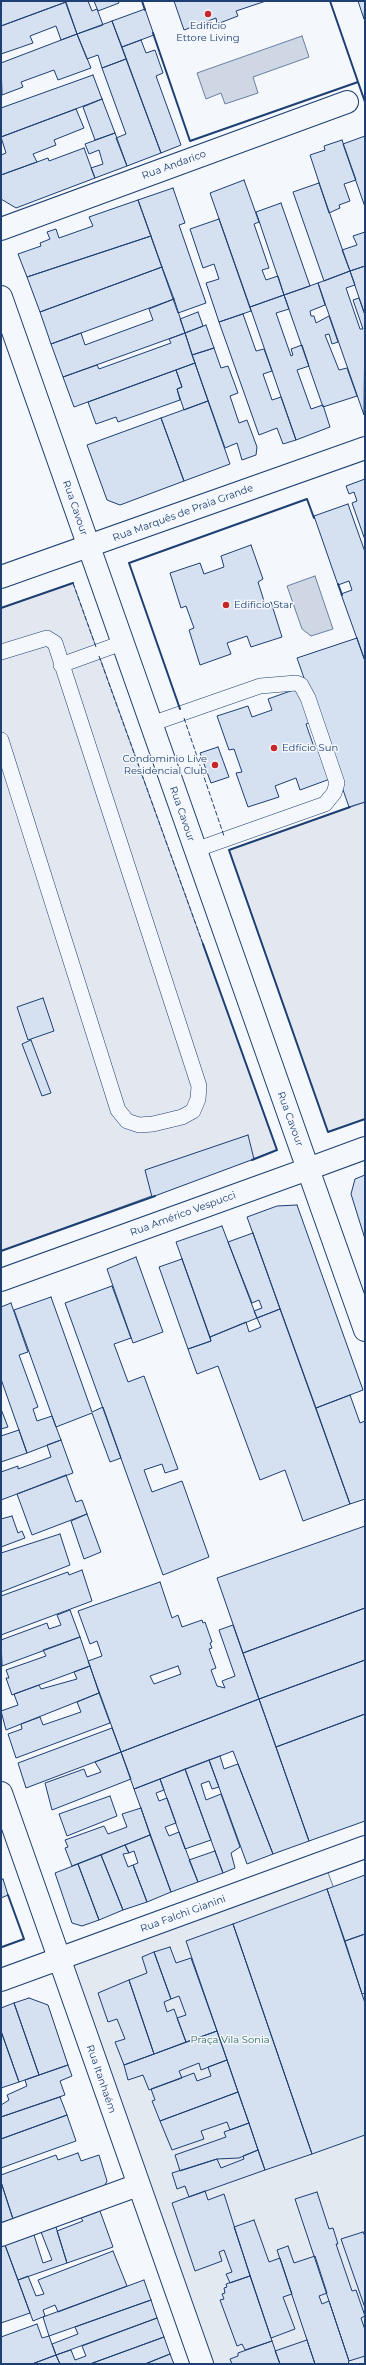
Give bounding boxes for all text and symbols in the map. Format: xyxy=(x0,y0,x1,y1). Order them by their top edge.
marker: Edifício Ettore Living xyxy=(203,9,213,19)
place label: Edifício Ettore Living xyxy=(176,20,240,44)
street label: Rua Andarico xyxy=(140,148,208,182)
street label: Rua Cavour xyxy=(60,479,90,537)
street label: Rua Marquês de Praia Grande xyxy=(111,482,255,544)
place label: Edificio Star xyxy=(234,599,293,611)
marker: Edificio Star xyxy=(221,600,231,610)
place label: Edfício Sun xyxy=(282,742,338,754)
marker: Edfício Sun xyxy=(269,743,279,753)
place label: Condominio Live Residencial Club xyxy=(123,753,207,776)
marker: Condominio Live Residencial Club xyxy=(210,760,220,770)
street label: Rua Cavour xyxy=(167,785,197,843)
street label: Rua Cavour xyxy=(275,1090,305,1148)
street label: Rua Américo Vespucci xyxy=(128,1189,238,1239)
street label: Rua Falchi Gianini xyxy=(139,1893,227,1935)
park label: Praça Vila Sonia xyxy=(190,2034,270,2046)
street label: Rua Itanhaém xyxy=(84,2043,118,2115)

